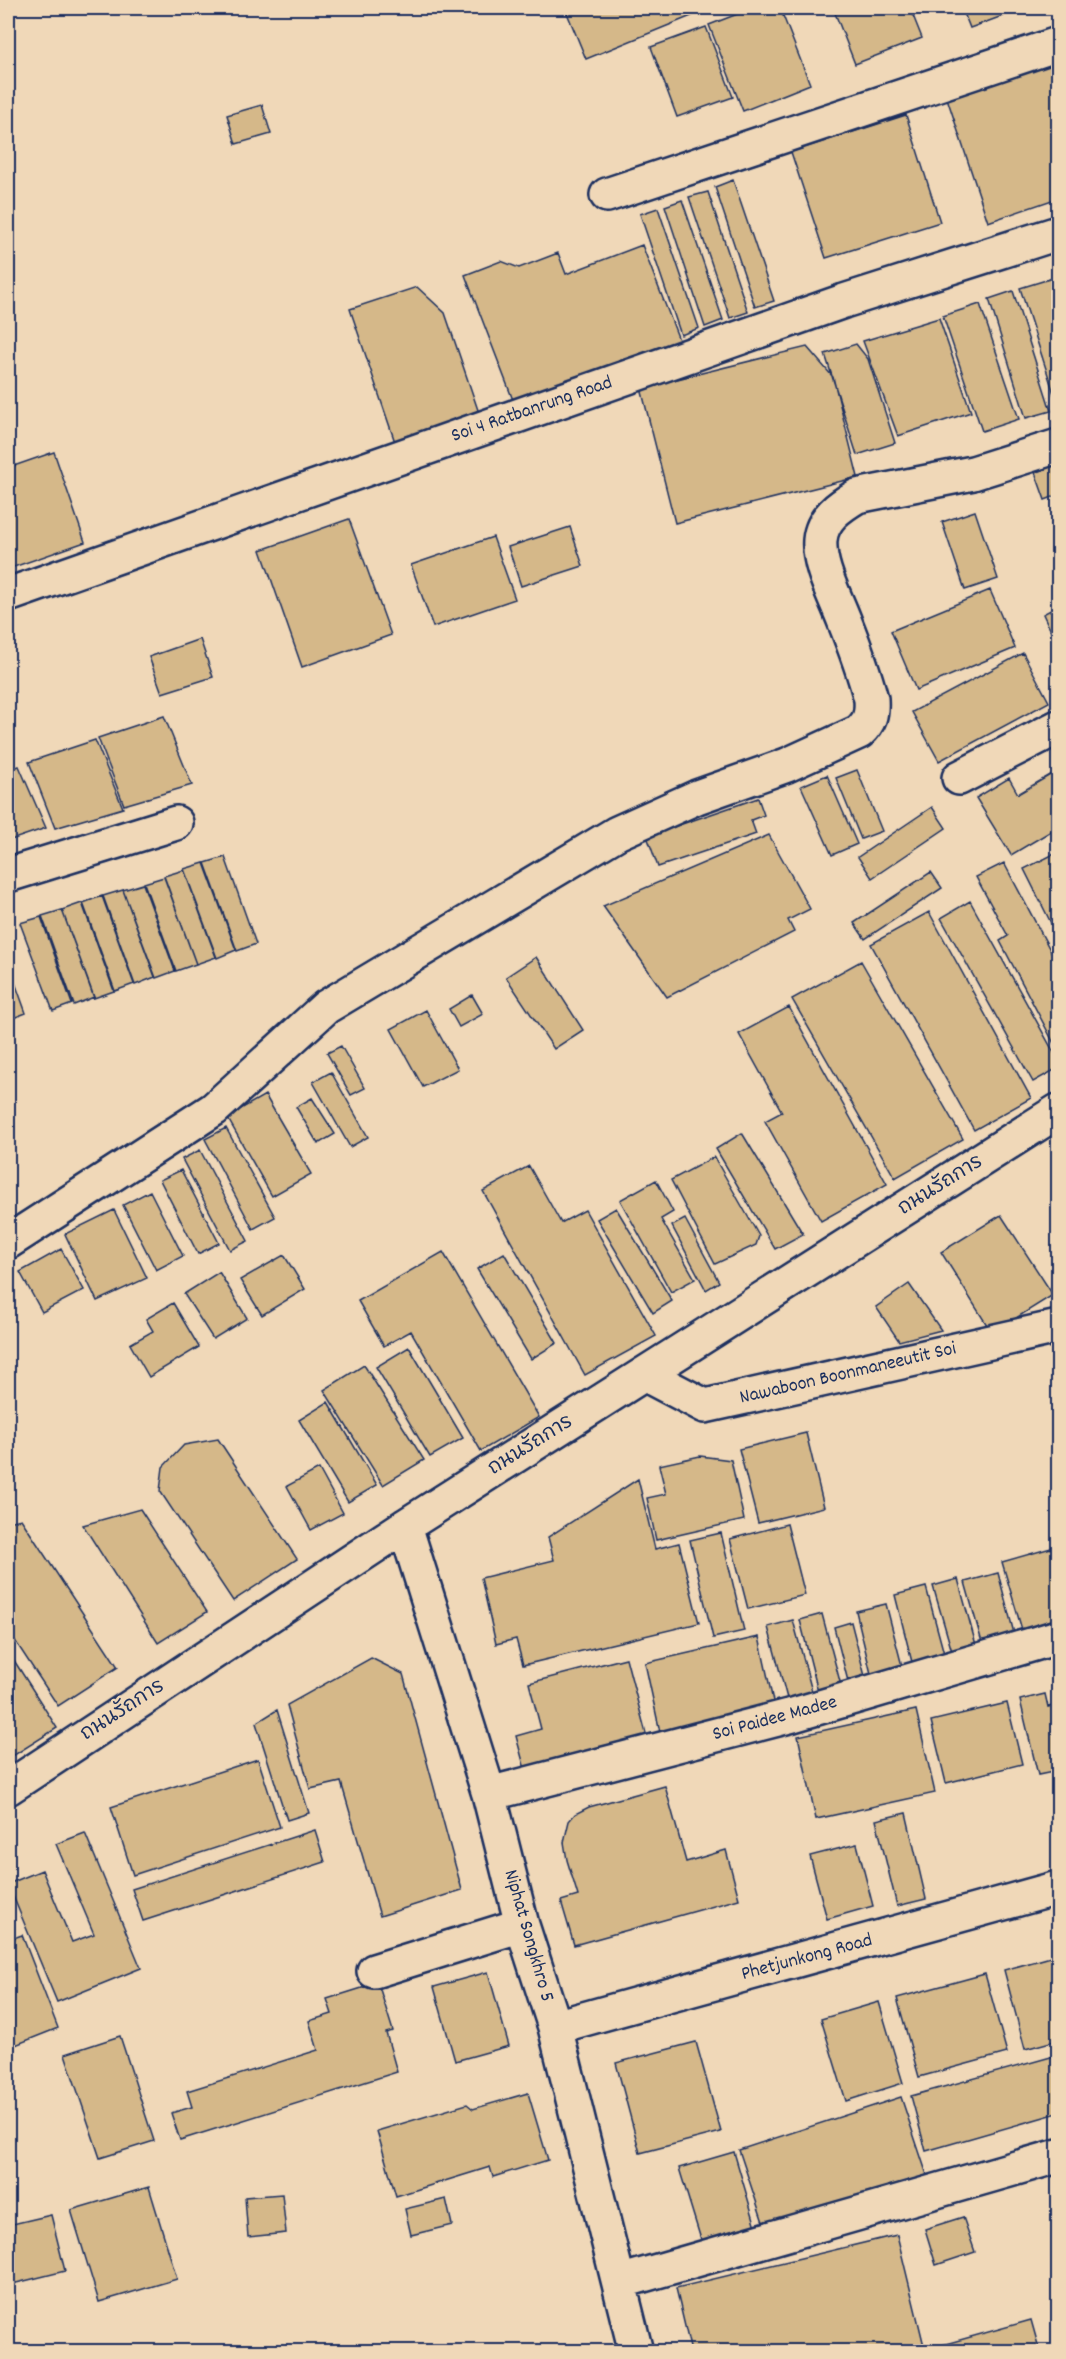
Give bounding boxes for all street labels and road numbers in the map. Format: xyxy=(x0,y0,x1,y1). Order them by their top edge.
street label: Soi 4 Ratbanrung Road xyxy=(448,369,616,451)
street label: ถนนรัถการ xyxy=(893,1149,989,1223)
street label: Nawaboon Boonmaneeutit Soi xyxy=(737,1335,959,1413)
street label: ถนนรัถการ xyxy=(483,1409,579,1483)
street label: ถนนรัถการ xyxy=(75,1673,171,1749)
street label: Soi Paidee Madee xyxy=(710,1689,840,1749)
street label: Niphat Songkhro 5 xyxy=(496,1867,560,2005)
street label: Phetjunkong Road xyxy=(738,1927,876,1989)

